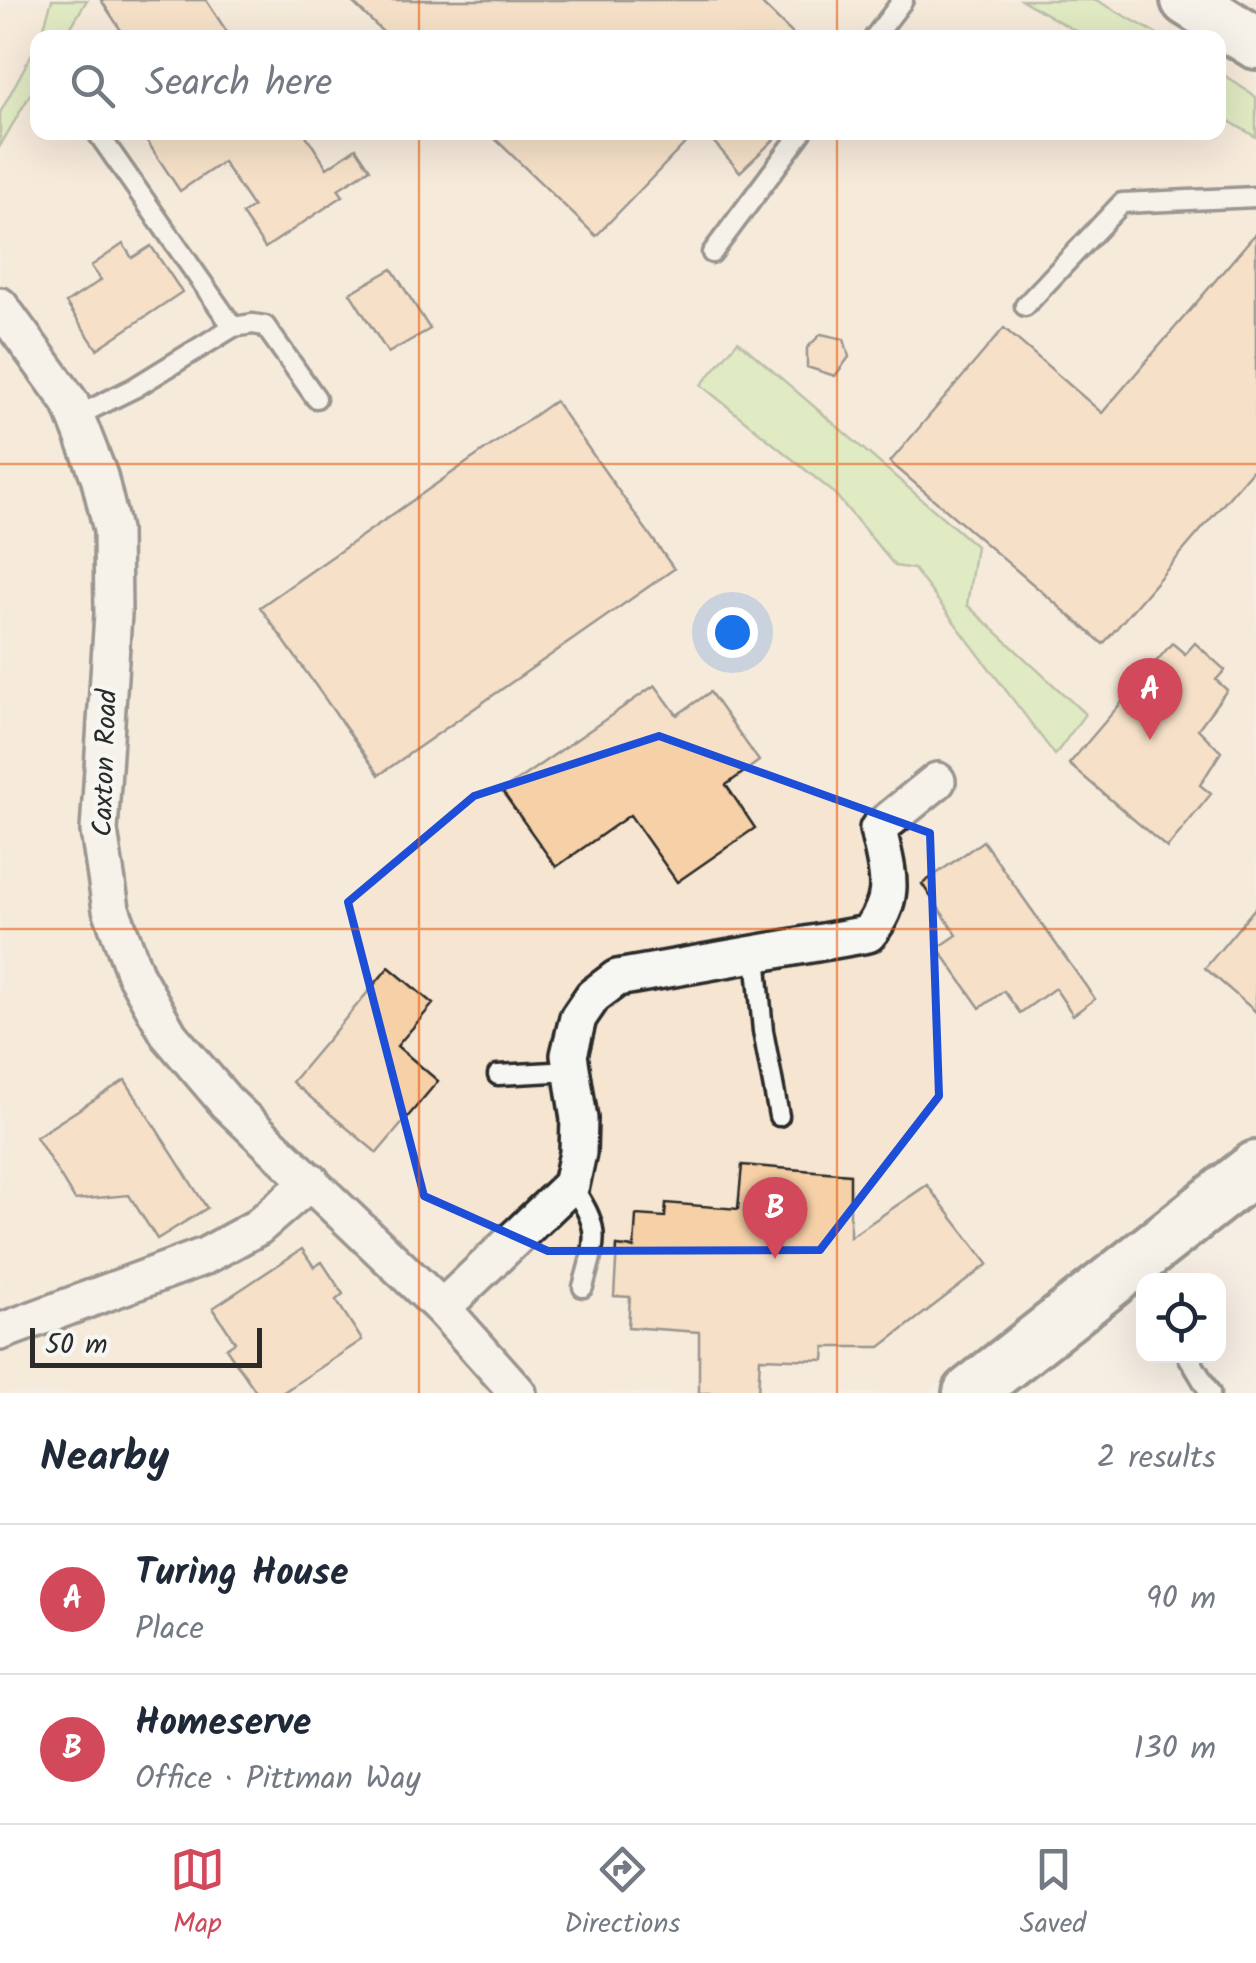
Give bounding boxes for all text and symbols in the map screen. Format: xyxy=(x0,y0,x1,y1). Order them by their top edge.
search box xyxy=(30,30,1226,140)
text: Search here xyxy=(145,55,332,115)
icon: search xyxy=(65,58,120,113)
your location xyxy=(707,607,758,658)
pin: A xyxy=(1118,658,1182,740)
street label: Caxton Road xyxy=(81,687,131,838)
pin: B xyxy=(742,1176,808,1259)
map controls xyxy=(1136,1273,1226,1363)
button: locate xyxy=(1136,1273,1226,1363)
scale bar xyxy=(30,1323,262,1368)
text: 50 m xyxy=(45,1323,108,1368)
text: Nearby xyxy=(40,1425,169,1492)
text: 2 results xyxy=(1097,1433,1216,1484)
text: Turing House xyxy=(135,1544,349,1604)
text: A xyxy=(62,1574,83,1625)
text: 90 m xyxy=(1146,1574,1216,1625)
text: Place xyxy=(135,1604,204,1655)
text: Homeserve xyxy=(135,1694,311,1754)
text: B xyxy=(63,1724,82,1775)
text: 130 m xyxy=(1133,1724,1216,1775)
text: Office · Pittman Way xyxy=(135,1754,421,1805)
tab: Map xyxy=(170,1842,225,1947)
tab: Directions xyxy=(564,1842,680,1947)
tab: Saved xyxy=(1020,1842,1086,1947)

